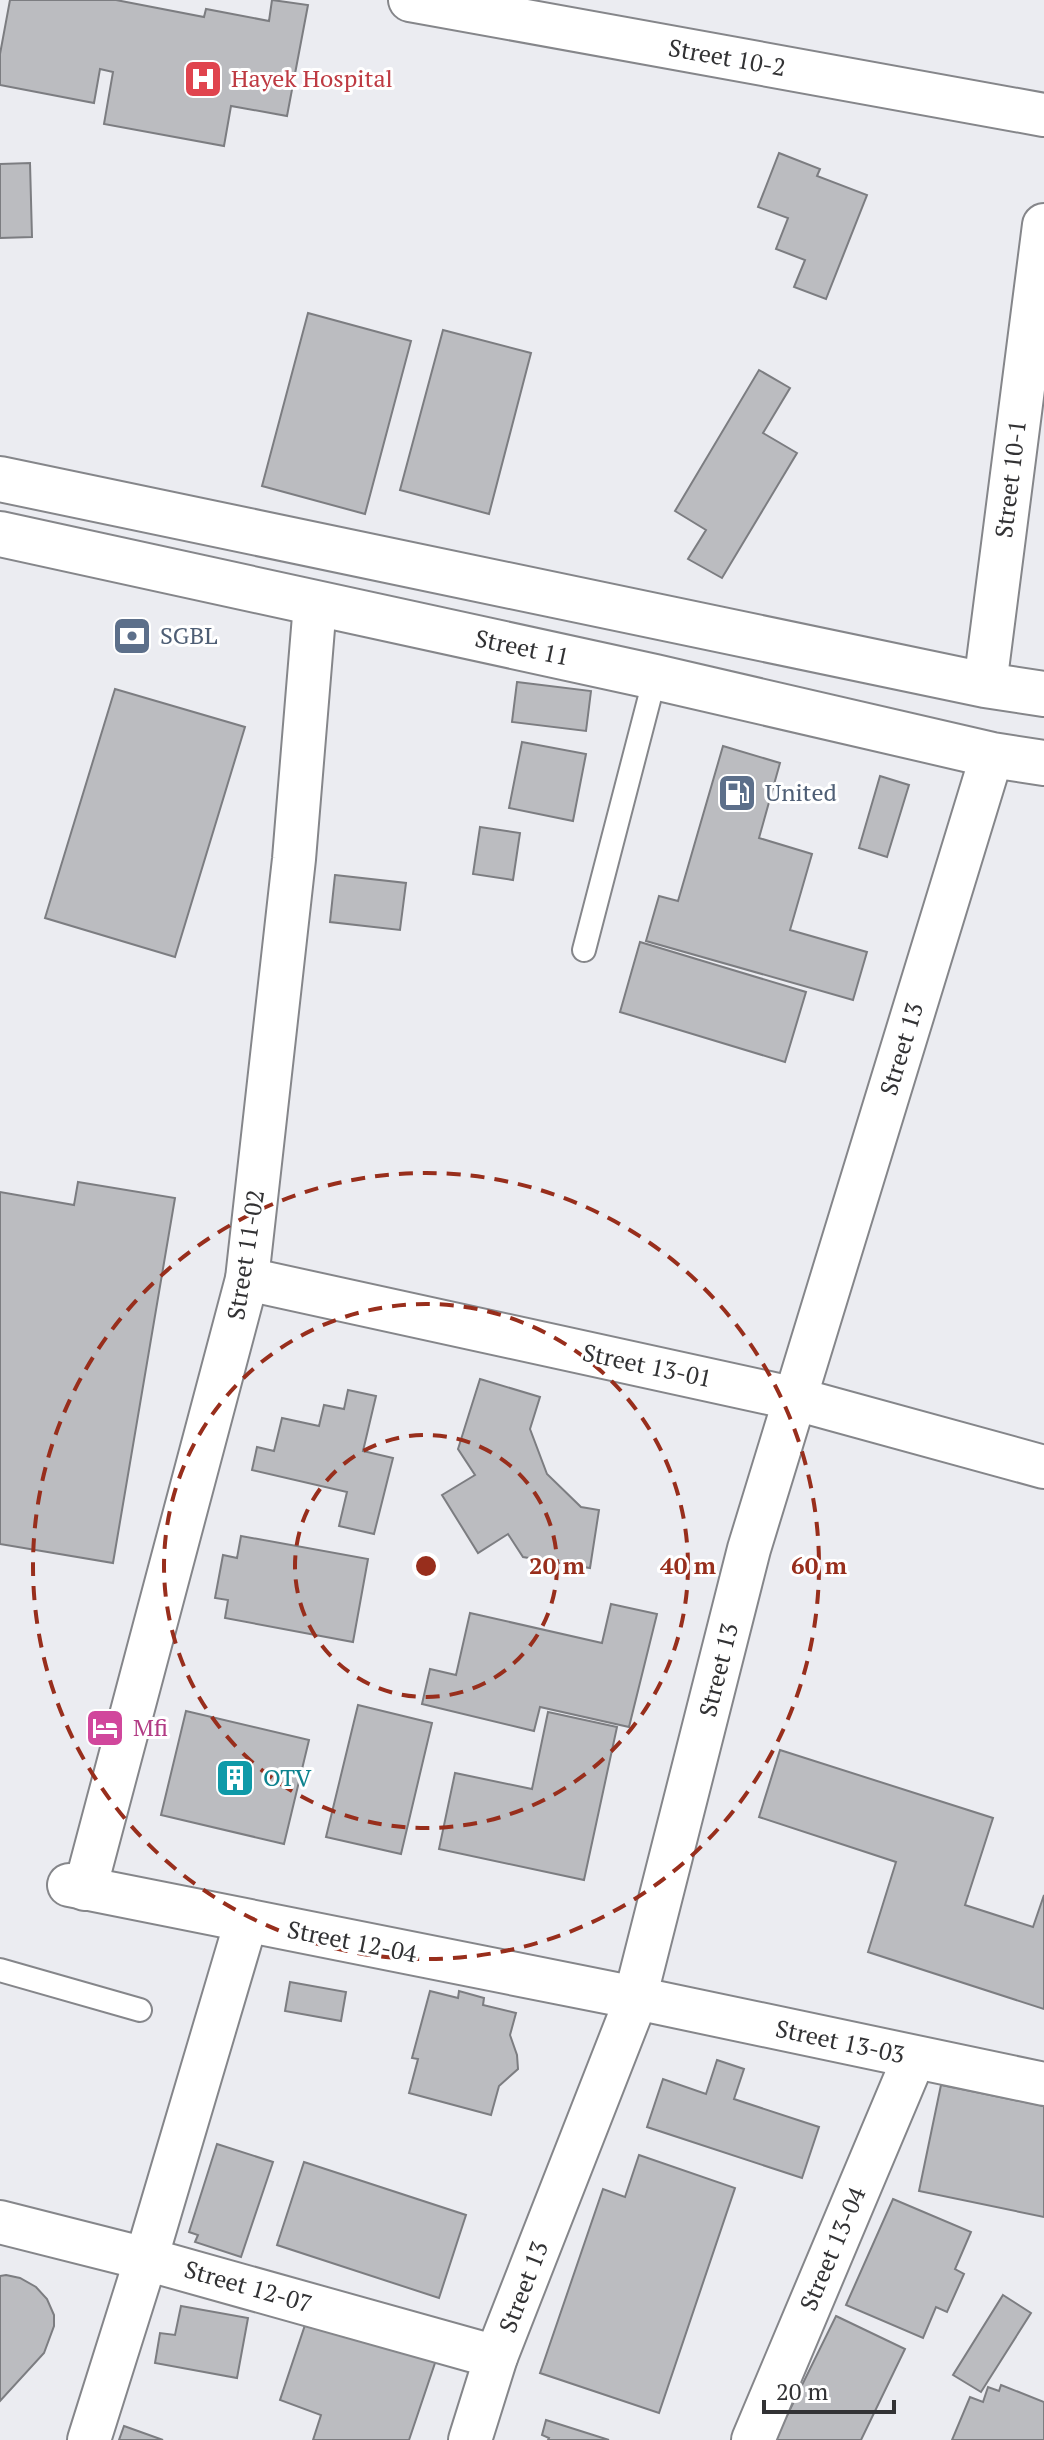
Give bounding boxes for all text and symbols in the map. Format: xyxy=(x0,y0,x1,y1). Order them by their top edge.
street label: Street 10-2 xyxy=(666,31,788,83)
hospital icon: Hayek Hospital xyxy=(182,58,224,100)
place label: Hayek Hospital xyxy=(231,62,393,94)
street label: Street 10-1 xyxy=(987,418,1033,540)
bank icon: SGBL xyxy=(111,615,153,657)
place label: SGBL xyxy=(160,619,217,651)
street label: Street 11 xyxy=(472,621,572,673)
fuel station icon: United xyxy=(716,772,758,814)
place label: United xyxy=(765,776,837,808)
street label: Street 13 xyxy=(872,998,930,1099)
street label: Street 11-02 xyxy=(219,1188,271,1322)
street label: Street 13-01 xyxy=(580,1336,715,1394)
text: 20 m xyxy=(529,1549,585,1581)
text: 40 m xyxy=(660,1549,716,1581)
text: 60 m xyxy=(791,1549,847,1581)
centre of rings xyxy=(412,1552,440,1580)
street label: Street 13 xyxy=(691,1620,745,1720)
hotel icon: Mfi xyxy=(84,1707,126,1749)
place label: Mfi xyxy=(133,1711,168,1743)
building icon: OTV xyxy=(214,1757,256,1799)
place label: OTV xyxy=(263,1761,312,1793)
street label: Street 12-04 xyxy=(285,1913,420,1969)
street label: Street 13-03 xyxy=(773,2012,908,2070)
street label: Street 13-04 xyxy=(792,2182,873,2315)
street label: Street 13 xyxy=(491,2236,555,2337)
street label: Street 12-07 xyxy=(181,2253,316,2320)
scale bar xyxy=(764,2364,894,2414)
text: 20 m xyxy=(776,2375,828,2407)

